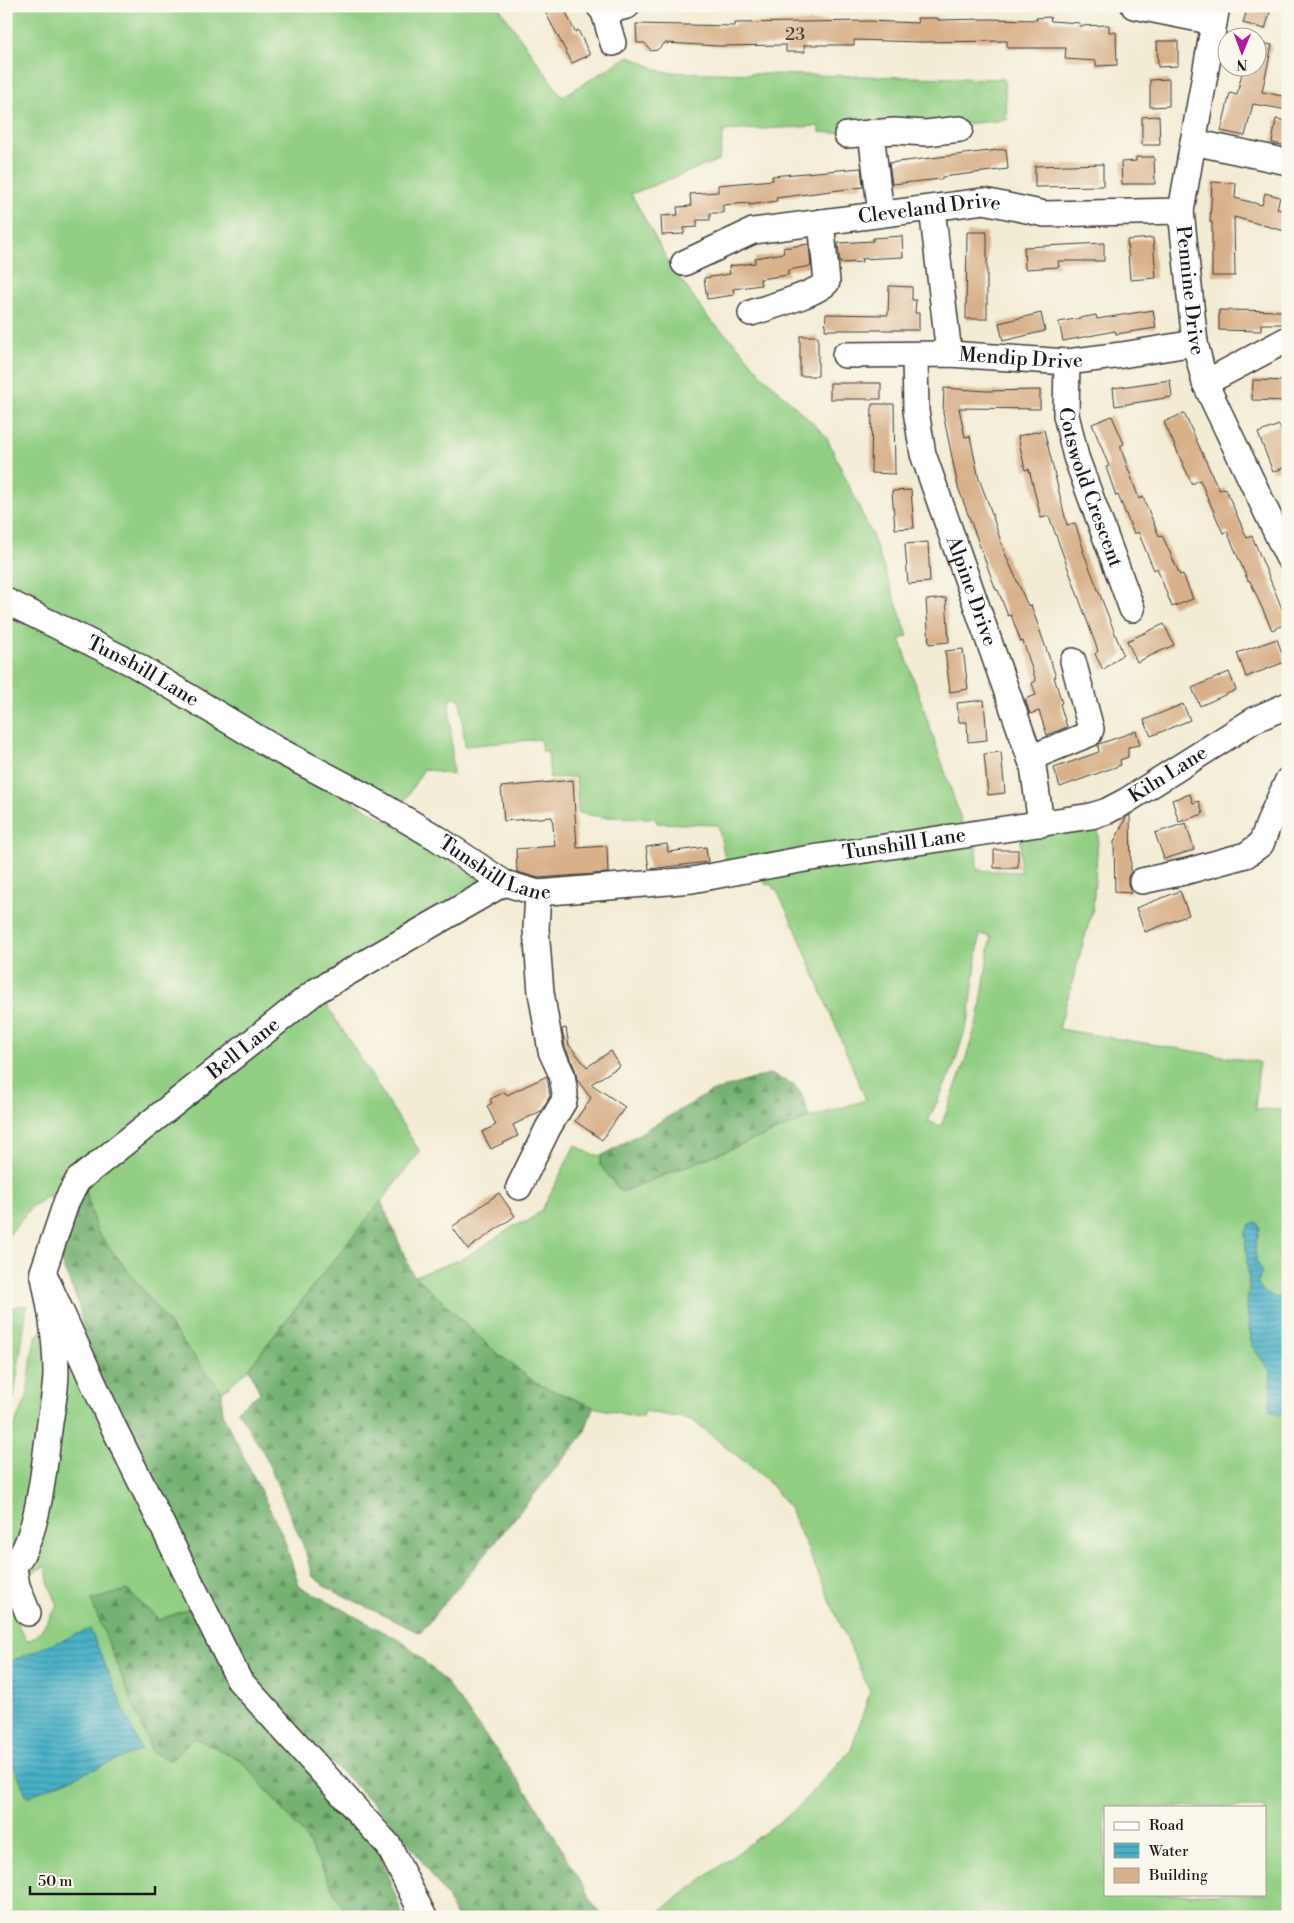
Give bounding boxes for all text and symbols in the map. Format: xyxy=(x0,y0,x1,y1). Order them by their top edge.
house number: 23 xyxy=(785,23,805,46)
north arrow xyxy=(1216,28,1266,78)
text: N xyxy=(1236,55,1247,73)
street label: Cleveland Drive xyxy=(857,188,1003,230)
street label: Pennine Drive xyxy=(1170,224,1210,358)
street label: Mendip Drive xyxy=(958,342,1084,375)
street label: Cotswold Crescent xyxy=(1053,407,1128,571)
street label: Alpine Drive xyxy=(940,532,1002,650)
street label: Tunshill Lane xyxy=(83,630,204,712)
street label: Kiln Lane xyxy=(1124,740,1212,809)
street label: Tunshill Lane xyxy=(841,822,967,866)
street label: Tunshill Lane xyxy=(434,830,552,906)
street label: Bell Lane xyxy=(201,1012,285,1086)
legend xyxy=(1104,1806,1266,1896)
text: Road xyxy=(1149,1816,1184,1835)
text: Water xyxy=(1148,1842,1189,1861)
scale bar xyxy=(30,1863,155,1895)
text: Building xyxy=(1148,1866,1208,1885)
text: 50 m xyxy=(38,1872,72,1891)

